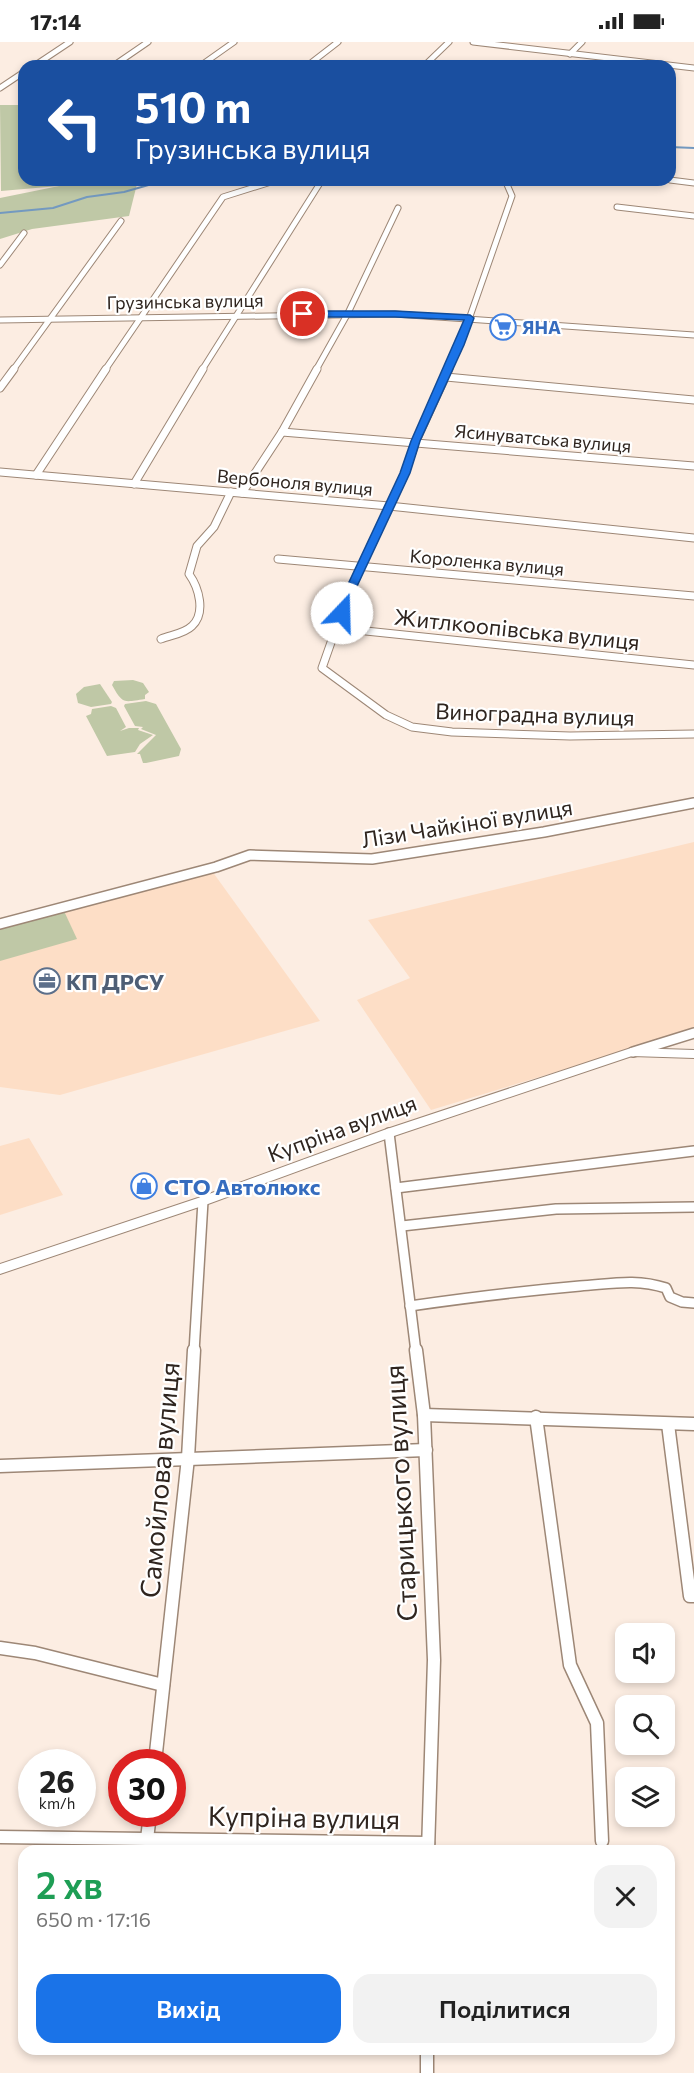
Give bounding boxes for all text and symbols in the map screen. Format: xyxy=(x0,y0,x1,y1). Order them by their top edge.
text: 17:14 xyxy=(30,8,81,35)
text: 510 m xyxy=(135,80,251,132)
icon: left xyxy=(36,84,114,162)
text: Грузинська вулиця xyxy=(135,132,370,165)
pin xyxy=(277,288,328,339)
street label: Грузинська вулиця xyxy=(106,289,264,313)
icon: arrive xyxy=(286,297,319,330)
supermarket icon: ЯНА xyxy=(488,312,518,342)
place label: ЯНА xyxy=(522,316,561,338)
street label: Ясинуватська вулиця xyxy=(454,419,632,457)
street label: Вербоноля вулиця xyxy=(216,464,374,500)
street label: Короленка вулиця xyxy=(409,544,565,580)
position arrow xyxy=(310,581,374,645)
street label: Житлкоопівська вулиця xyxy=(393,603,641,655)
street label: Виноградна вулиця xyxy=(435,697,635,731)
street label: Лізи Чайкіної вулиця xyxy=(359,793,575,853)
office icon: КП ДРСУ xyxy=(32,966,62,996)
place label: КП ДРСУ xyxy=(66,968,164,995)
street label: Купріна вулиця xyxy=(264,1089,420,1167)
shop icon: СТО Автолюкс xyxy=(129,1171,159,1201)
place label: СТО Автолюкс xyxy=(164,1173,321,1200)
street label: Самойлова вулиця xyxy=(132,1361,186,1599)
street label: Старицького вулиця xyxy=(377,1364,423,1622)
map controls xyxy=(615,1623,675,1827)
button: sound xyxy=(615,1623,675,1683)
button: search xyxy=(615,1695,675,1755)
speed limit sign: 30 xyxy=(108,1749,186,1827)
text: 26 xyxy=(39,1762,75,1799)
button: layers xyxy=(615,1767,675,1827)
text: km/h xyxy=(39,1794,75,1812)
street label: Купріна вулиця xyxy=(208,1799,400,1835)
text: 2 хв xyxy=(36,1862,103,1906)
button: close xyxy=(594,1865,657,1928)
text: 650 m · 17:16 xyxy=(36,1907,151,1931)
button: Вихід xyxy=(36,1974,341,2043)
button: Поділитися xyxy=(353,1974,657,2043)

